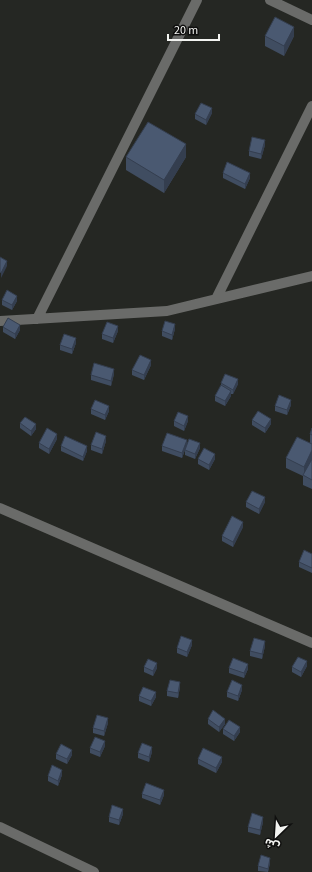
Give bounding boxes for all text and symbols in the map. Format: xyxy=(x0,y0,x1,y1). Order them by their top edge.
scale bar xyxy=(168,16,219,42)
text: 20 m xyxy=(174,22,198,39)
north arrow xyxy=(256,816,296,856)
text: ش xyxy=(262,835,282,855)

